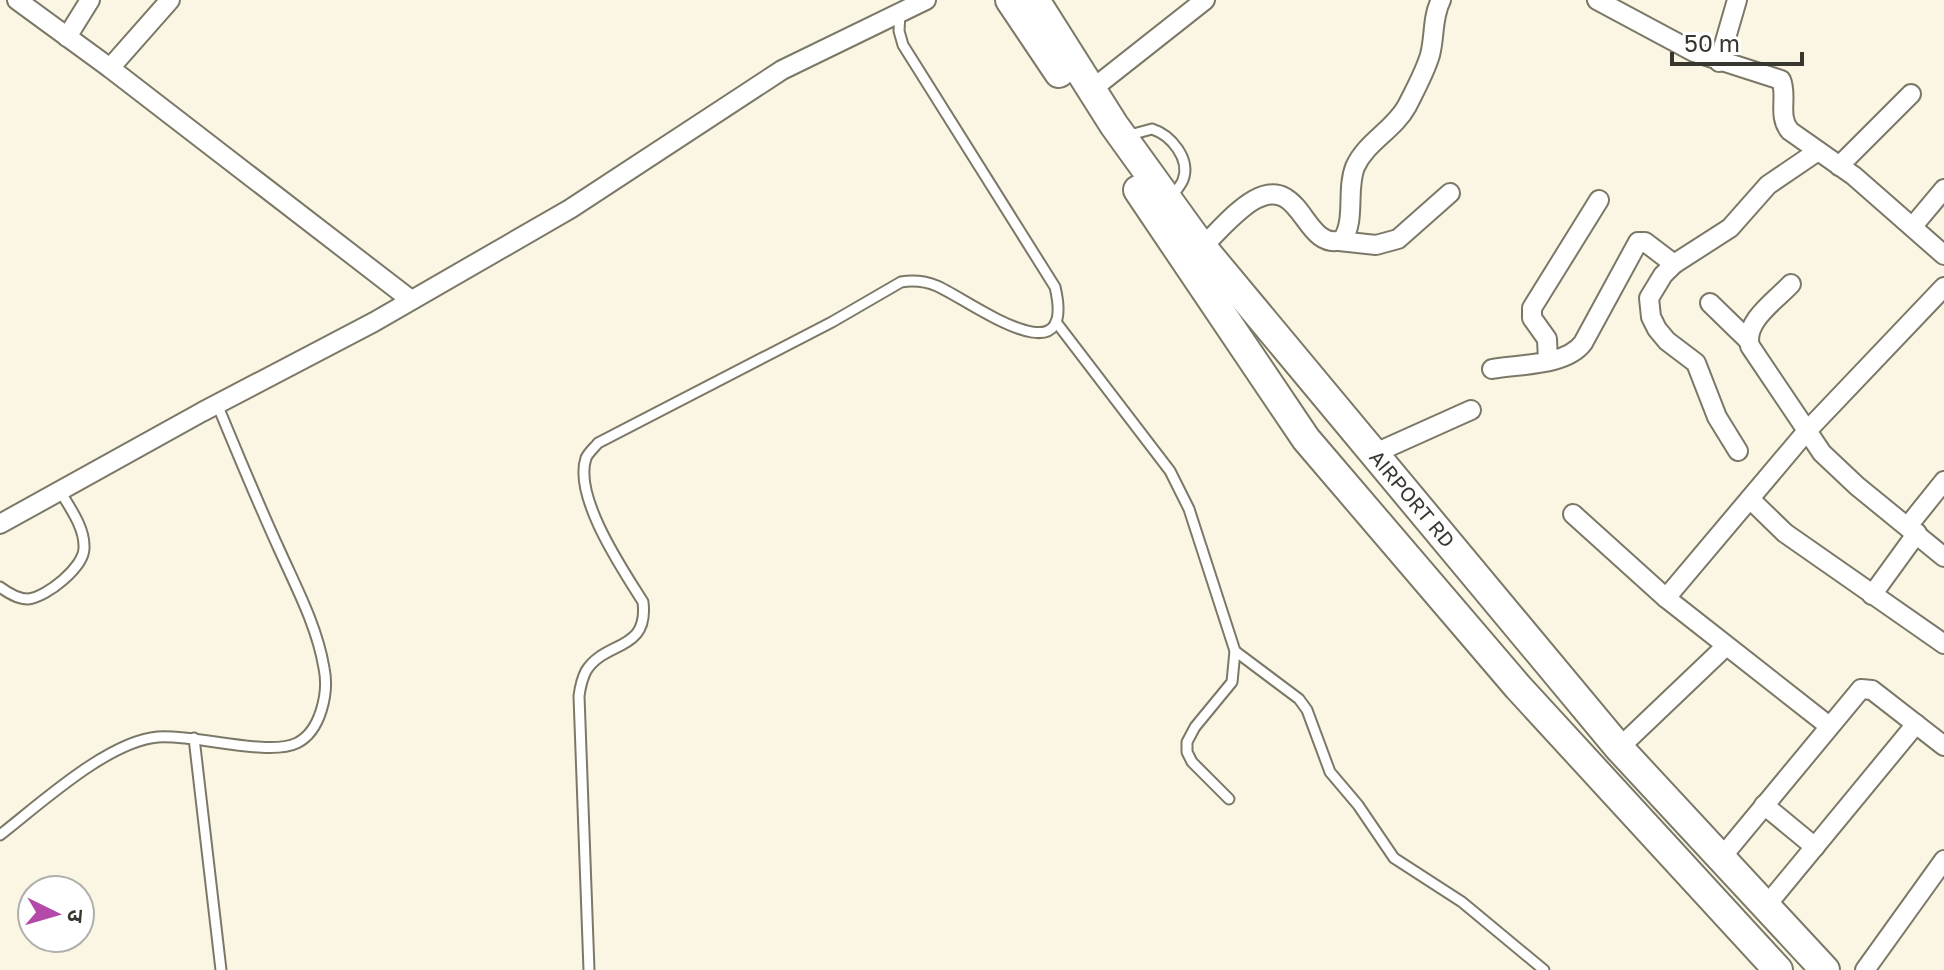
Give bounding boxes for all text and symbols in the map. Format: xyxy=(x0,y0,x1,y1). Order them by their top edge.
scale bar xyxy=(1672,16,1802,66)
text: 50 m xyxy=(1684,28,1740,57)
street label: AIRPORT RD xyxy=(1365,445,1460,552)
north arrow xyxy=(16,874,96,954)
text: उ xyxy=(62,908,90,924)

